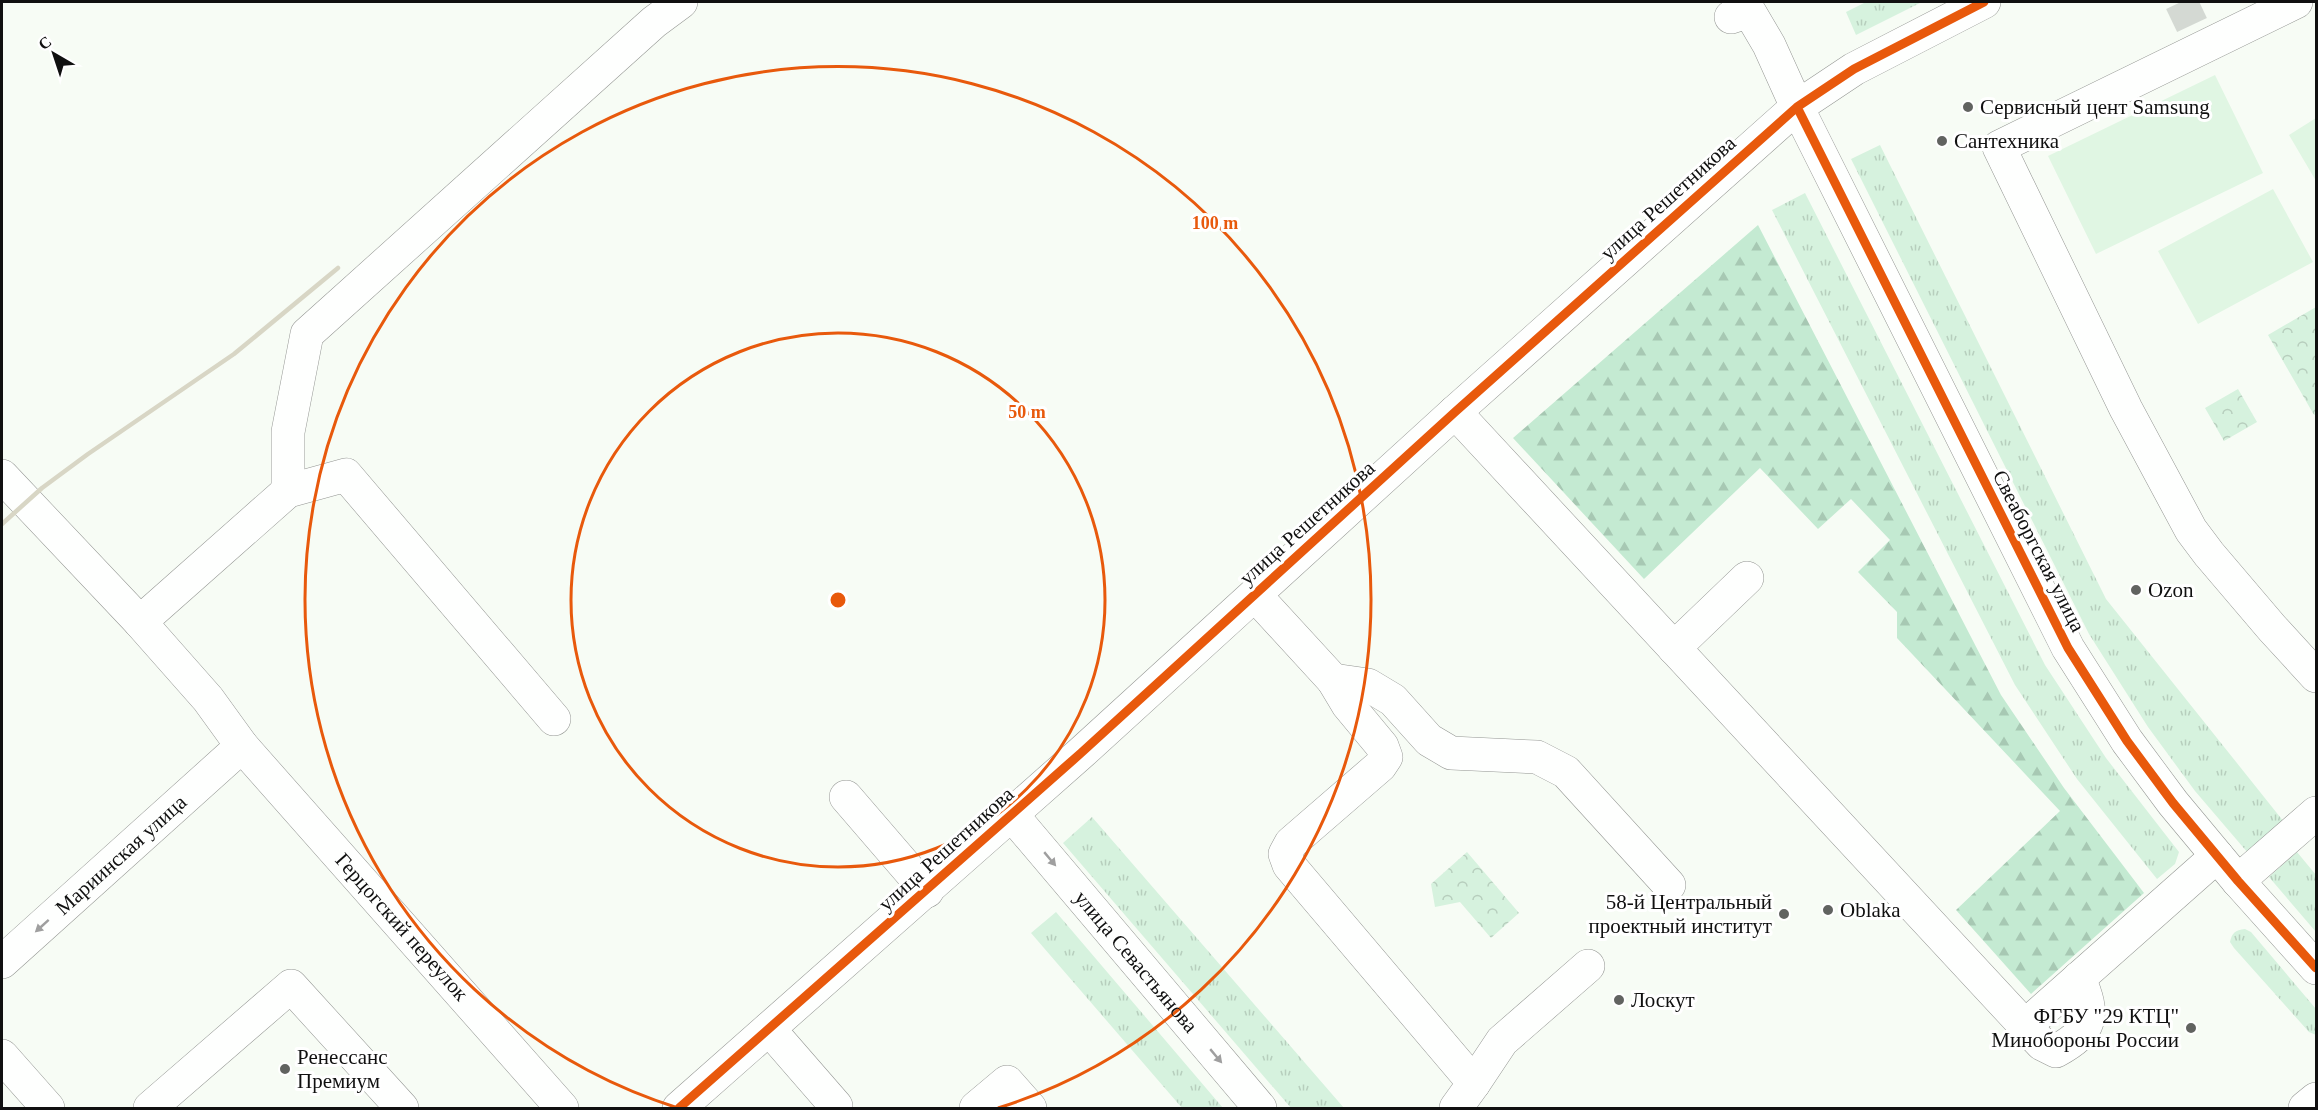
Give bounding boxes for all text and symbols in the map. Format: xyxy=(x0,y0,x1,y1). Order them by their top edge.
north arrow xyxy=(24,24,84,84)
text: С xyxy=(35,32,55,53)
place label: Сервисный цент Samsung xyxy=(1980,95,2210,119)
marker: Сервисный цент Samsung xyxy=(1961,100,1975,114)
place label: Сантехника xyxy=(1954,129,2060,153)
street label: улица Решетникова xyxy=(1595,131,1741,265)
marker: Сантехника xyxy=(1935,134,1949,148)
text: 100 m xyxy=(1192,213,1238,233)
text: 50 m xyxy=(1008,402,1046,422)
street label: улица Решетникова xyxy=(1234,456,1380,590)
street label: Свеаборгская улица xyxy=(1988,466,2090,636)
place label: Ozon xyxy=(2148,578,2194,602)
marker: Ozon xyxy=(2129,583,2143,597)
centre of rings xyxy=(828,590,848,610)
street label: улица Решетникова xyxy=(873,782,1019,916)
street label: Мариинская улица xyxy=(51,790,192,920)
street label: Герцогский переулок xyxy=(330,848,474,1006)
one-way arrow xyxy=(1044,851,1057,867)
street label: улица Севастьянова xyxy=(1069,886,1203,1038)
place label: 58-й Центральный проектный институт xyxy=(1588,890,1772,938)
place label: Oblaka xyxy=(1840,898,1901,922)
marker: Oblaka xyxy=(1821,903,1835,917)
marker: 58-й Центральный проектный институт xyxy=(1777,907,1791,921)
one-way arrow xyxy=(35,919,50,932)
place label: Лоскут xyxy=(1631,988,1695,1012)
marker: Лоскут xyxy=(1612,993,1626,1007)
place label: ФГБУ "29 КТЦ" Минобороны России xyxy=(1991,1004,2179,1052)
marker: ФГБУ "29 КТЦ" Минобороны России xyxy=(2184,1021,2198,1035)
place label: Ренессанс Премиум xyxy=(297,1045,388,1093)
one-way arrow xyxy=(1209,1049,1222,1064)
marker: Ренессанс Премиум xyxy=(278,1062,292,1076)

